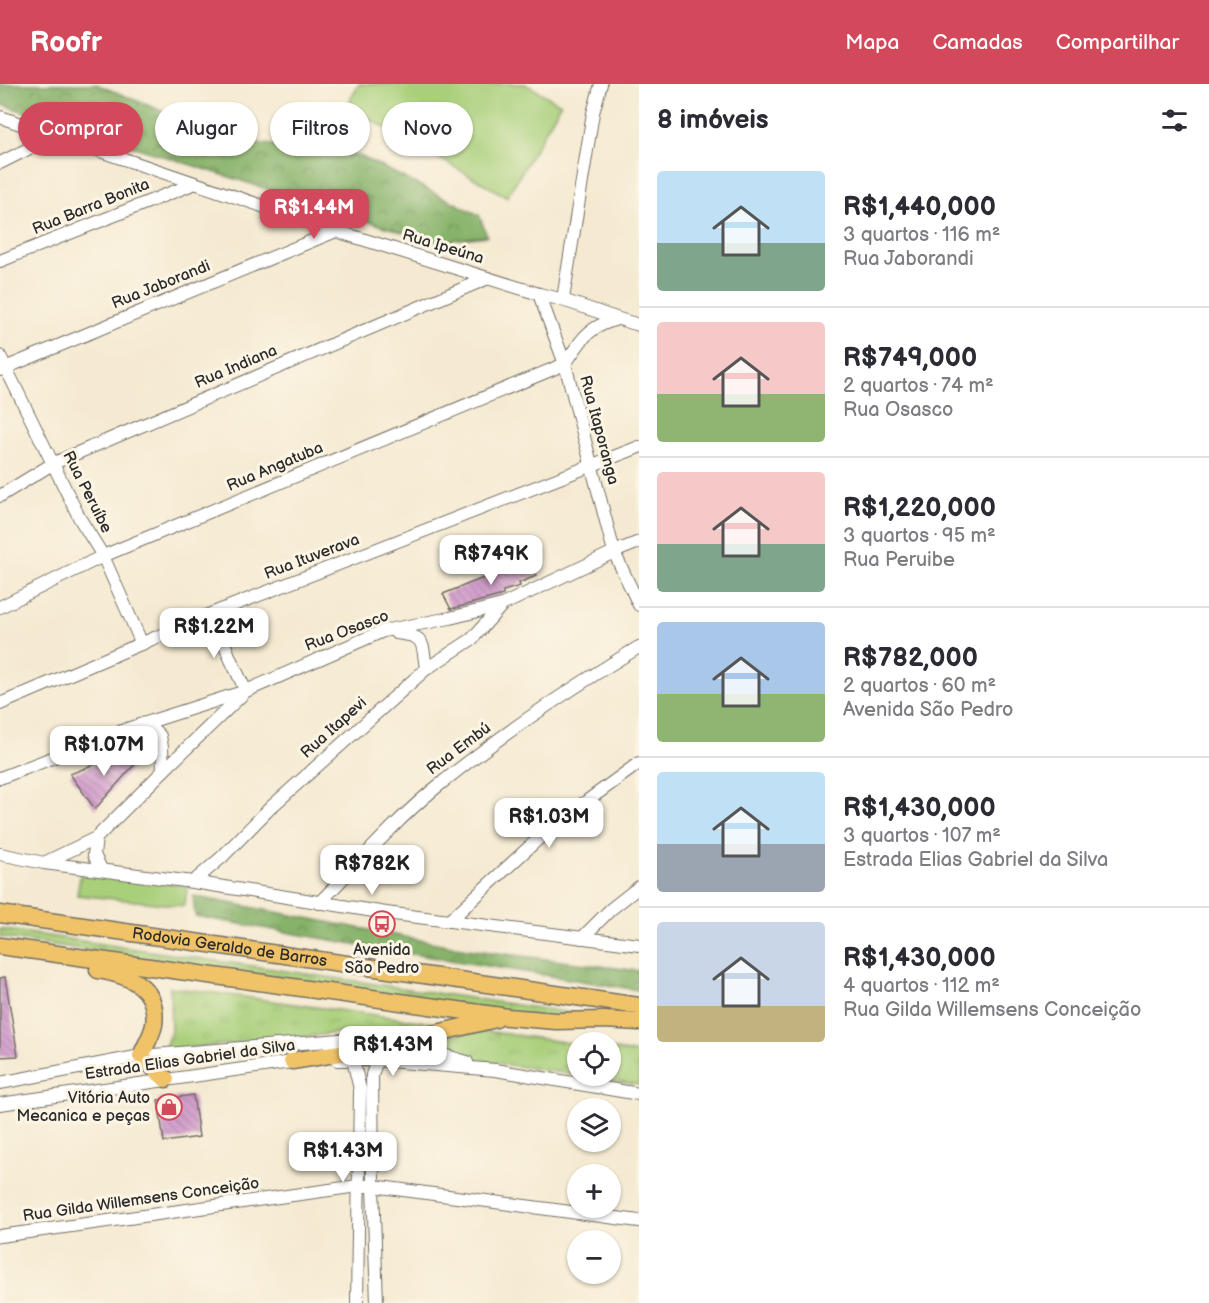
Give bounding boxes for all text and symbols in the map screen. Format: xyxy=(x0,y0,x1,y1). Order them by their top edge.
text: Roofr xyxy=(30,26,102,59)
text: Mapa xyxy=(845,30,899,55)
text: Camadas xyxy=(932,30,1023,55)
text: Compartilhar xyxy=(1056,30,1179,55)
chip: Comprar xyxy=(18,102,143,156)
chip: Alugar xyxy=(155,102,258,156)
chip: Filtros xyxy=(270,102,370,156)
chip: Novo xyxy=(382,102,473,156)
icon: filters xyxy=(1158,104,1191,137)
text: 8 imóveis xyxy=(657,105,769,136)
street label: Rua Barra Bonita xyxy=(30,175,152,239)
pin: R$1.44M xyxy=(259,189,369,240)
text: R$1,440,000 xyxy=(843,192,996,223)
icon: home xyxy=(705,195,777,267)
text: R$1.44M xyxy=(274,196,354,220)
text: 3 quartos · 116 m² xyxy=(843,223,1000,247)
street label: Rua Ipeúna xyxy=(400,226,486,268)
text: Rua Jaborandi xyxy=(843,247,974,271)
street label: Rua Jaborandi xyxy=(109,257,213,313)
street label: Rua Indiana xyxy=(192,341,280,393)
text: R$749,000 xyxy=(843,343,977,374)
icon: home xyxy=(705,346,777,418)
street label: Rua Itaporanga xyxy=(575,373,623,487)
text: 2 quartos · 74 m² xyxy=(843,374,994,398)
text: Rua Osasco xyxy=(843,398,953,422)
street label: Rua Angatuba xyxy=(224,438,326,496)
street label: Rua Peruíbe xyxy=(58,448,116,537)
text: R$1,220,000 xyxy=(843,493,996,524)
icon: home xyxy=(705,496,777,568)
text: 3 quartos · 95 m² xyxy=(843,524,996,548)
street label: Rua Ituverava xyxy=(262,530,362,584)
pin: R$749K xyxy=(442,535,540,586)
text: R$749K xyxy=(453,542,529,566)
text: Rua Peruibe xyxy=(843,548,955,572)
street label: Rua Osasco xyxy=(302,606,392,656)
pin: R$1.22M xyxy=(159,608,269,659)
text: R$1.22M xyxy=(174,615,254,639)
text: R$782,000 xyxy=(843,643,978,674)
icon: home xyxy=(705,646,777,718)
text: 2 quartos · 60 m² xyxy=(843,674,996,698)
street label: Rua Itapevi xyxy=(297,693,371,763)
text: Avenida São Pedro xyxy=(843,698,1013,722)
street label: Rua Embú xyxy=(423,719,495,779)
pin: R$1.07M xyxy=(49,726,159,777)
text: R$1.07M xyxy=(64,733,144,757)
text: R$1,430,000 xyxy=(843,793,996,824)
icon: home xyxy=(705,796,777,868)
pin: R$1.03M xyxy=(494,798,604,849)
text: R$1.03M xyxy=(508,805,590,829)
text: 3 quartos · 107 m² xyxy=(843,824,1001,848)
pin: R$782K xyxy=(323,845,421,896)
text: Estrada Elias Gabriel da Silva xyxy=(843,848,1108,872)
text: R$782K xyxy=(334,852,410,876)
bus stop icon: Avenida São Pedro xyxy=(367,909,397,939)
street label: Rodovia Geraldo de Barros xyxy=(131,924,329,971)
place label: Avenida São Pedro xyxy=(345,941,419,978)
text: R$1,430,000 xyxy=(843,943,996,974)
icon: home xyxy=(705,946,777,1018)
text: 4 quartos · 112 m² xyxy=(843,974,1000,998)
text: Rua Gilda Willemsens Conceição xyxy=(843,998,1141,1022)
pin: R$1.43M xyxy=(338,1026,448,1077)
map controls xyxy=(567,1032,621,1284)
button: locate xyxy=(567,1032,621,1086)
text: R$1.43M xyxy=(353,1033,433,1057)
street label: Estrada Elias Gabriel da Silva xyxy=(84,1036,296,1084)
place label: Vitória Auto Mecanica e peças xyxy=(16,1089,150,1126)
shop icon: Vitória Auto Mecanica e peças xyxy=(154,1092,184,1122)
button: layers xyxy=(567,1098,621,1152)
pin: R$1.43M xyxy=(288,1132,398,1183)
text: R$1.43M xyxy=(303,1139,383,1163)
button: + xyxy=(567,1164,621,1218)
street label: Rua Gilda Willemsens Conceição xyxy=(21,1174,261,1226)
button: − xyxy=(567,1230,621,1284)

